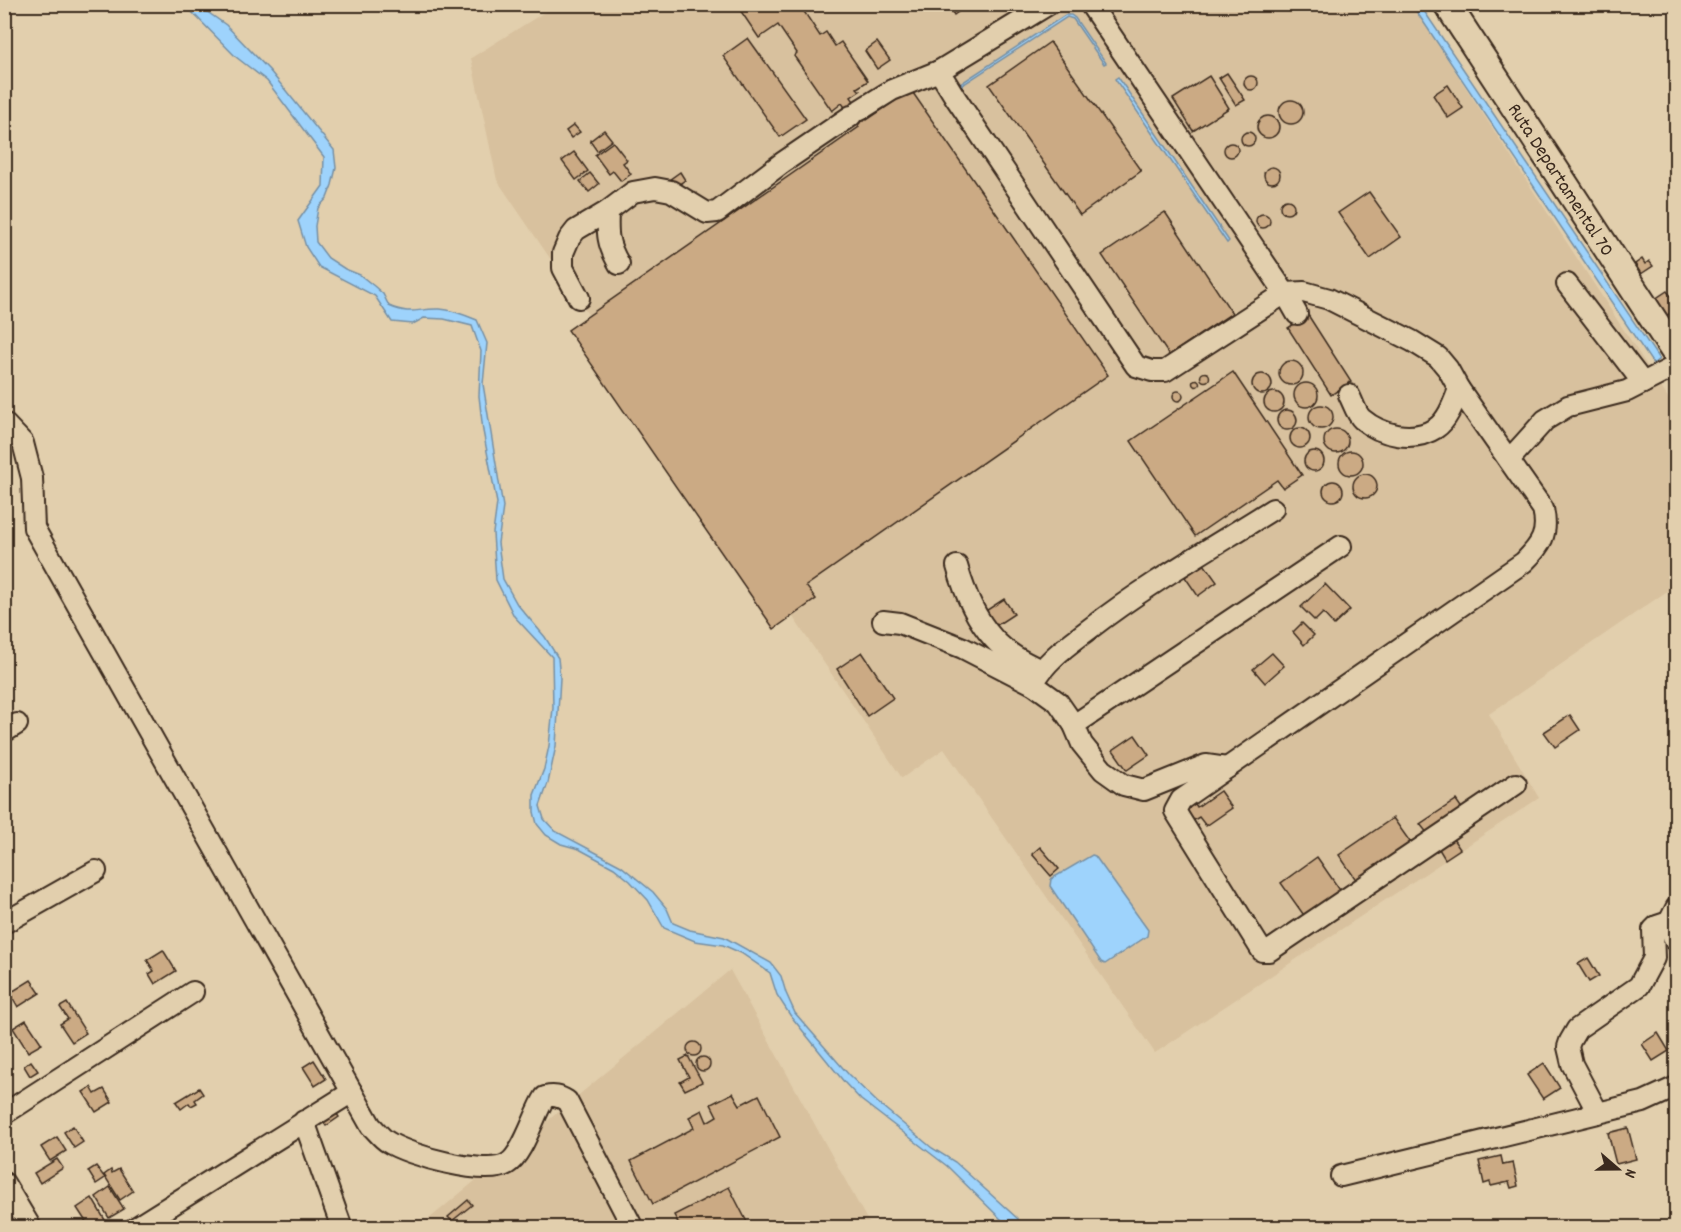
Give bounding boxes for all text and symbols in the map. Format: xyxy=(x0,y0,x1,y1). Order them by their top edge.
street label: Ruta Departamental 70 xyxy=(1499,98,1620,263)
north arrow xyxy=(1588,1139,1648,1199)
text: N xyxy=(1618,1166,1642,1181)

